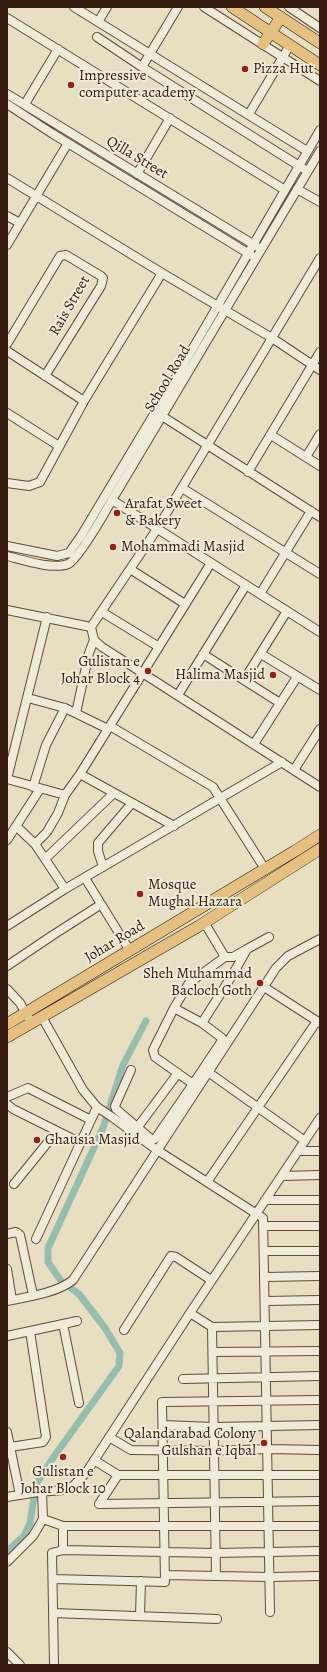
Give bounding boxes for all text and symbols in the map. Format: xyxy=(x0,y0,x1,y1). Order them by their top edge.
place label: Pizza Hut xyxy=(253,60,313,78)
marker: Pizza Hut xyxy=(240,64,250,74)
place label: Impressive computer academy xyxy=(79,67,195,102)
marker: Impressive computer academy xyxy=(66,80,76,90)
street label: Qilla Street xyxy=(103,133,171,183)
street label: Rais Street xyxy=(46,273,94,339)
street label: School Road xyxy=(141,342,195,416)
place label: Arafat Sweet & Bakery xyxy=(125,495,202,530)
marker: Arafat Sweet & Bakery xyxy=(112,508,122,518)
place label: Mohammadi Masjid xyxy=(121,538,245,556)
marker: Mohammadi Masjid xyxy=(108,542,118,552)
place label: Gulistan e Johar Block 4 xyxy=(61,653,140,688)
marker: Gulistan e Johar Block 4 xyxy=(143,666,153,676)
place label: Halima Masjid xyxy=(175,666,265,684)
marker: Halima Masjid xyxy=(268,670,278,680)
place label: Mosque Mughal Hazara xyxy=(148,876,242,911)
marker: Mosque Mughal Hazara xyxy=(135,889,145,899)
street label: Johar Road xyxy=(82,917,148,967)
place label: Sheh Muhammad Bacloch Goth xyxy=(143,965,252,1000)
marker: Sheh Muhammad Bacloch Goth xyxy=(255,978,265,988)
place label: Ghausia Masjid xyxy=(45,1131,140,1149)
marker: Ghausia Masjid xyxy=(32,1135,42,1145)
place label: Qalandarabad Colony Gulshan e Iqbal xyxy=(124,1425,256,1460)
marker: Qalandarabad Colony Gulshan e Iqbal xyxy=(259,1438,269,1448)
marker: Gulistan e Johar Block 10 xyxy=(58,1452,68,1462)
place label: Gulistan e Johar Block 10 xyxy=(20,1463,106,1498)

